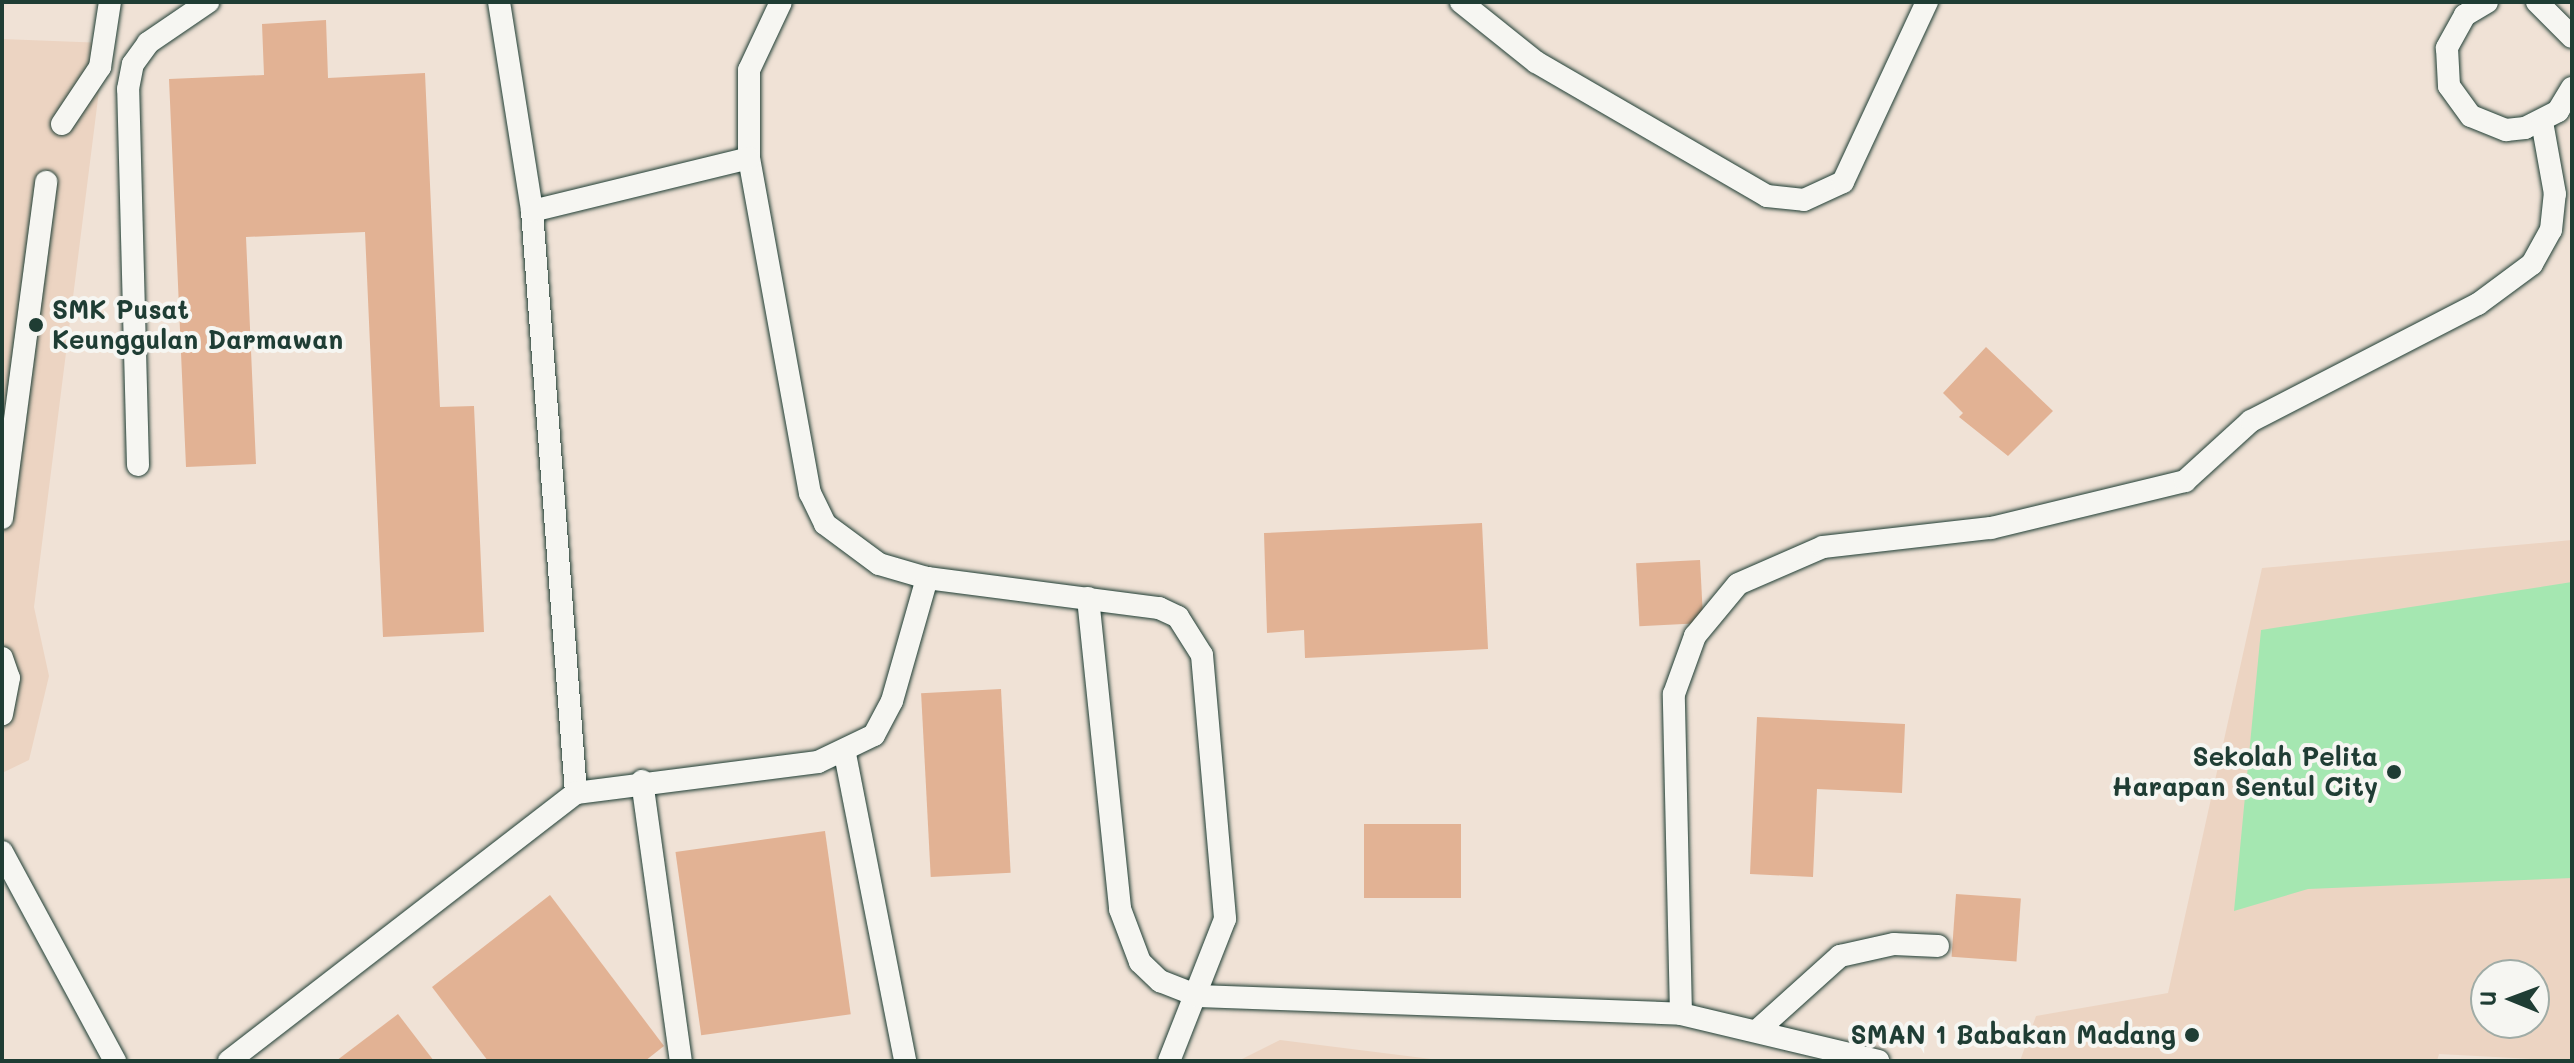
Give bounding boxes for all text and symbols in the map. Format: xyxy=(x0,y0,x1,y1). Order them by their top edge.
place label: SMK Pusat Keunggulan Darmawan xyxy=(52,294,343,356)
marker: SMK Pusat Keunggulan Darmawan xyxy=(27,316,45,334)
place label: Sekolah Pelita Harapan Sentul City xyxy=(2112,741,2378,802)
marker: Sekolah Pelita Harapan Sentul City xyxy=(2385,763,2403,781)
north arrow xyxy=(2470,959,2550,1039)
text: U xyxy=(2473,991,2502,1007)
place label: SMAN 1 Babakan Madang xyxy=(1851,1019,2176,1051)
marker: SMAN 1 Babakan Madang xyxy=(2183,1026,2201,1044)

